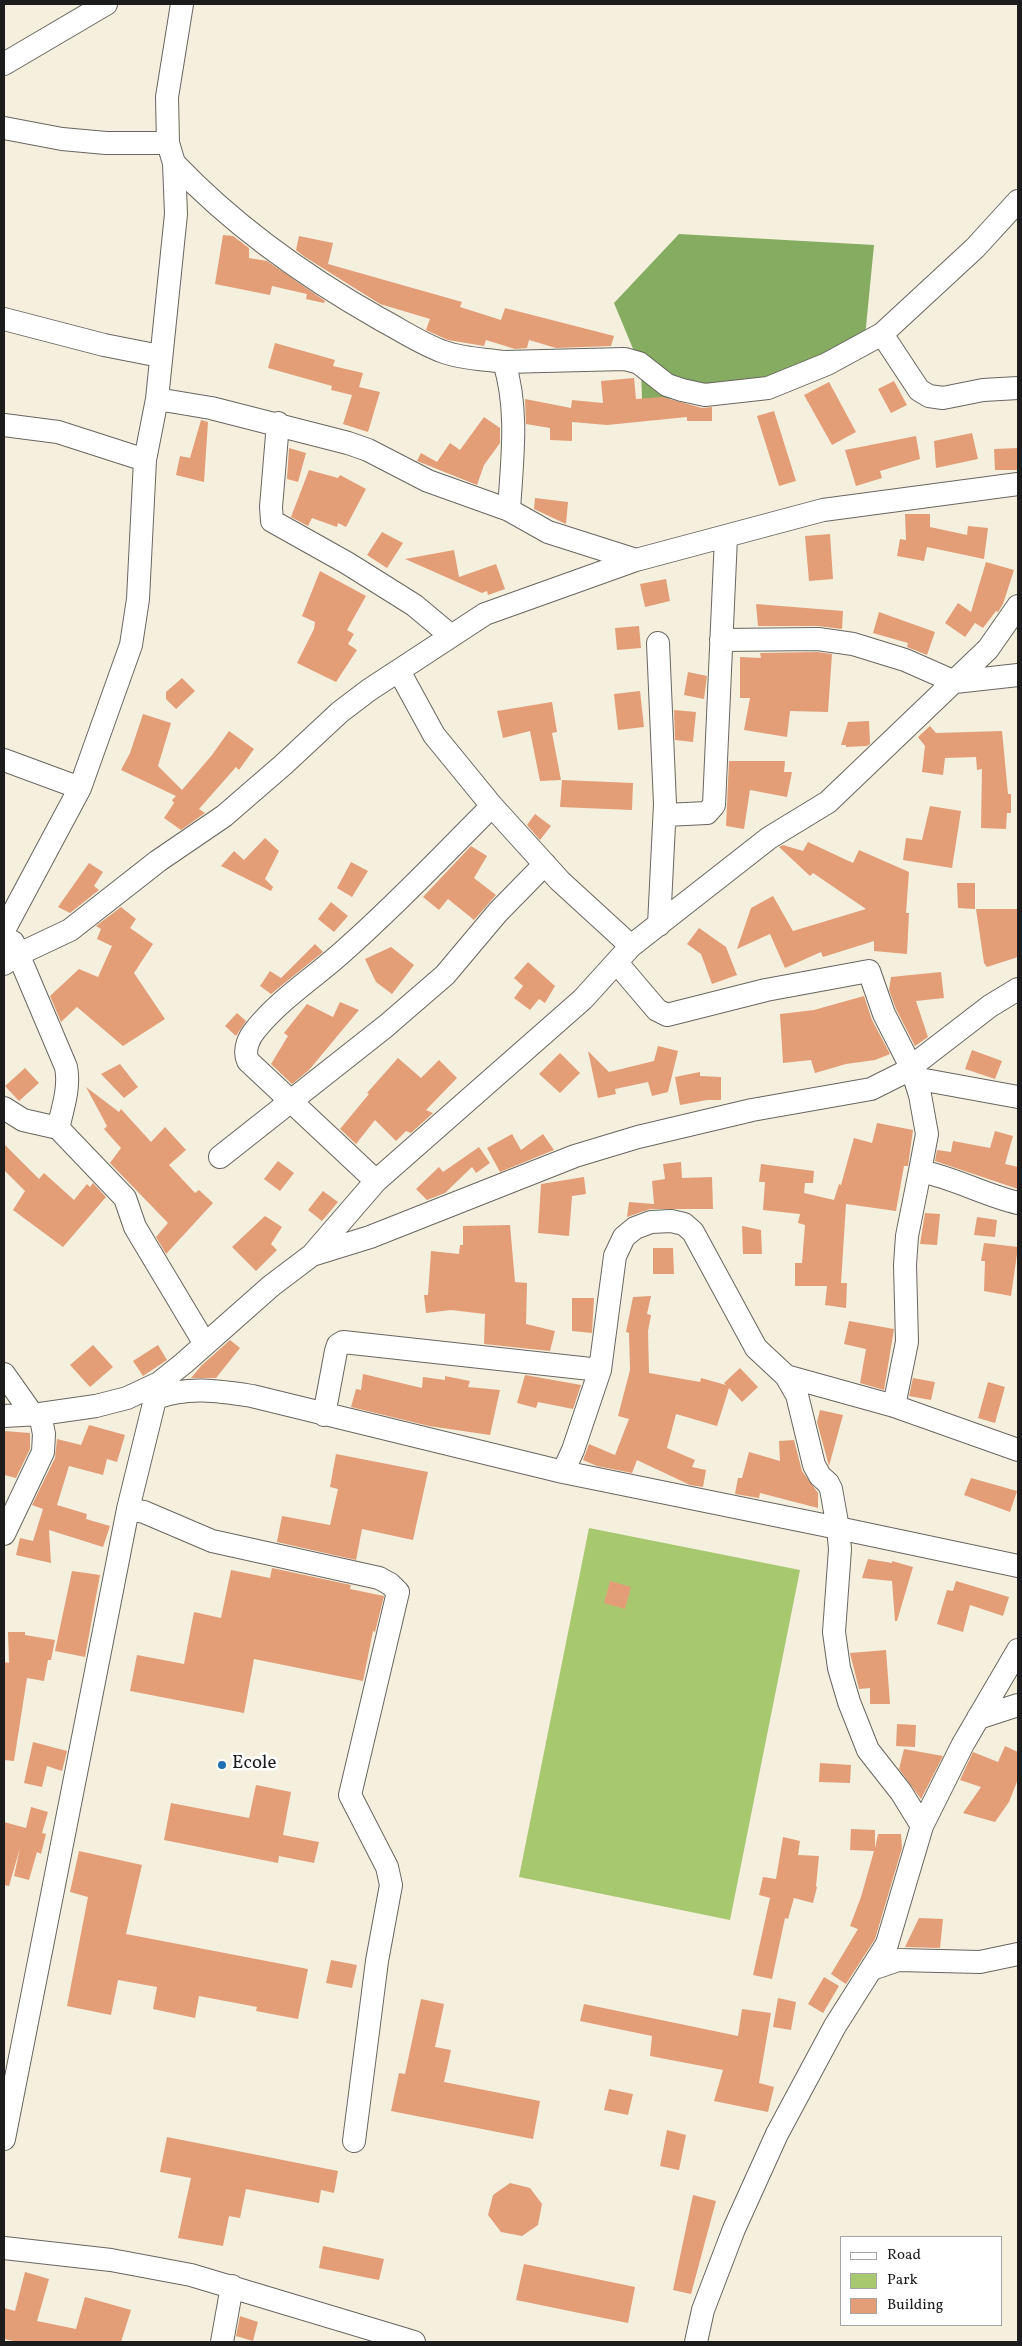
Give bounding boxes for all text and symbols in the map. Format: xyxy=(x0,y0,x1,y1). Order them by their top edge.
place label: Ecole xyxy=(232,1754,277,1776)
marker: Ecole xyxy=(216,1759,228,1771)
legend xyxy=(840,2236,1002,2326)
text: Road xyxy=(887,2245,921,2266)
text: Park xyxy=(887,2270,918,2291)
text: Building xyxy=(887,2295,943,2316)

